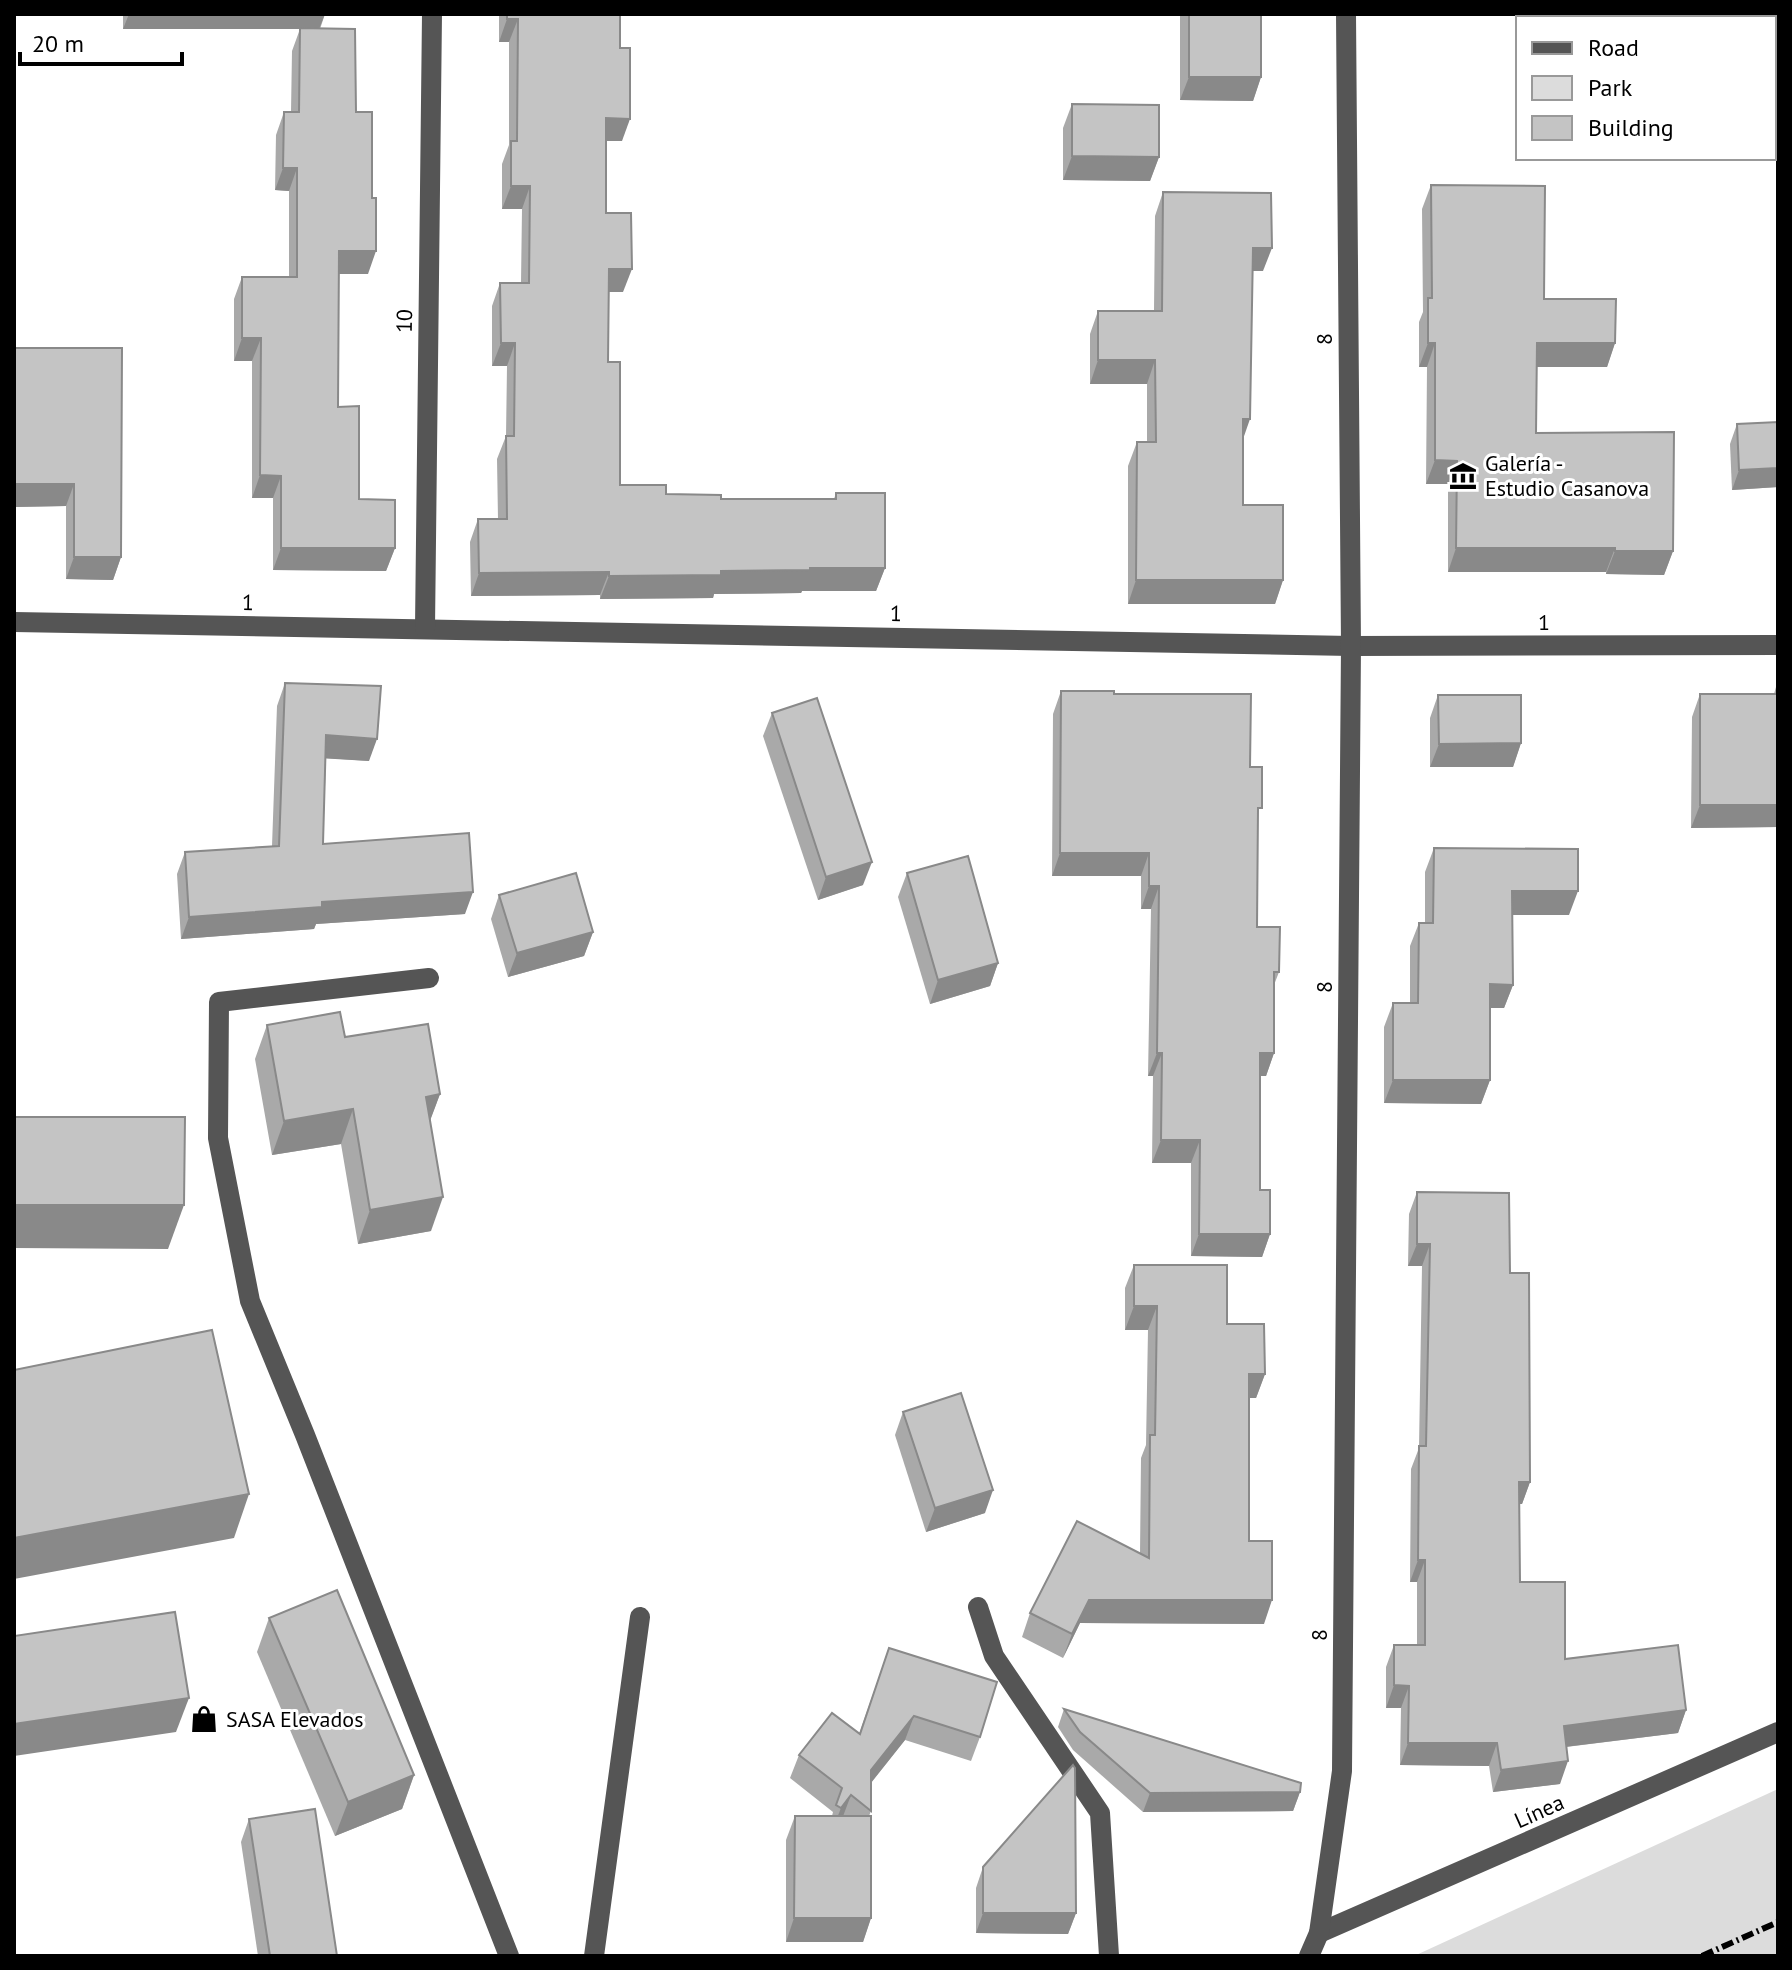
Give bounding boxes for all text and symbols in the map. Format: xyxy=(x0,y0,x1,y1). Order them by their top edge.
scale bar xyxy=(20,16,182,66)
legend xyxy=(1516,16,1776,160)
text: 20 m xyxy=(32,28,84,59)
text: Road xyxy=(1588,32,1639,63)
text: Park xyxy=(1588,72,1633,103)
text: Building xyxy=(1588,112,1674,143)
street label: 10 xyxy=(390,309,418,333)
street label: 8 xyxy=(1310,333,1338,345)
place label: Galería - Estudio Casanova xyxy=(1485,449,1649,502)
museum icon: Galería - Estudio Casanova xyxy=(1448,461,1478,491)
street label: 1 xyxy=(242,588,254,616)
street label: 1 xyxy=(890,599,902,627)
street label: 1 xyxy=(1538,608,1550,636)
street label: 8 xyxy=(1310,981,1338,993)
street label: 8 xyxy=(1305,1629,1333,1641)
shop icon: SASA Elevados xyxy=(189,1704,219,1734)
place label: SASA Elevados xyxy=(226,1705,363,1733)
street label: Línea xyxy=(1510,1788,1568,1834)

